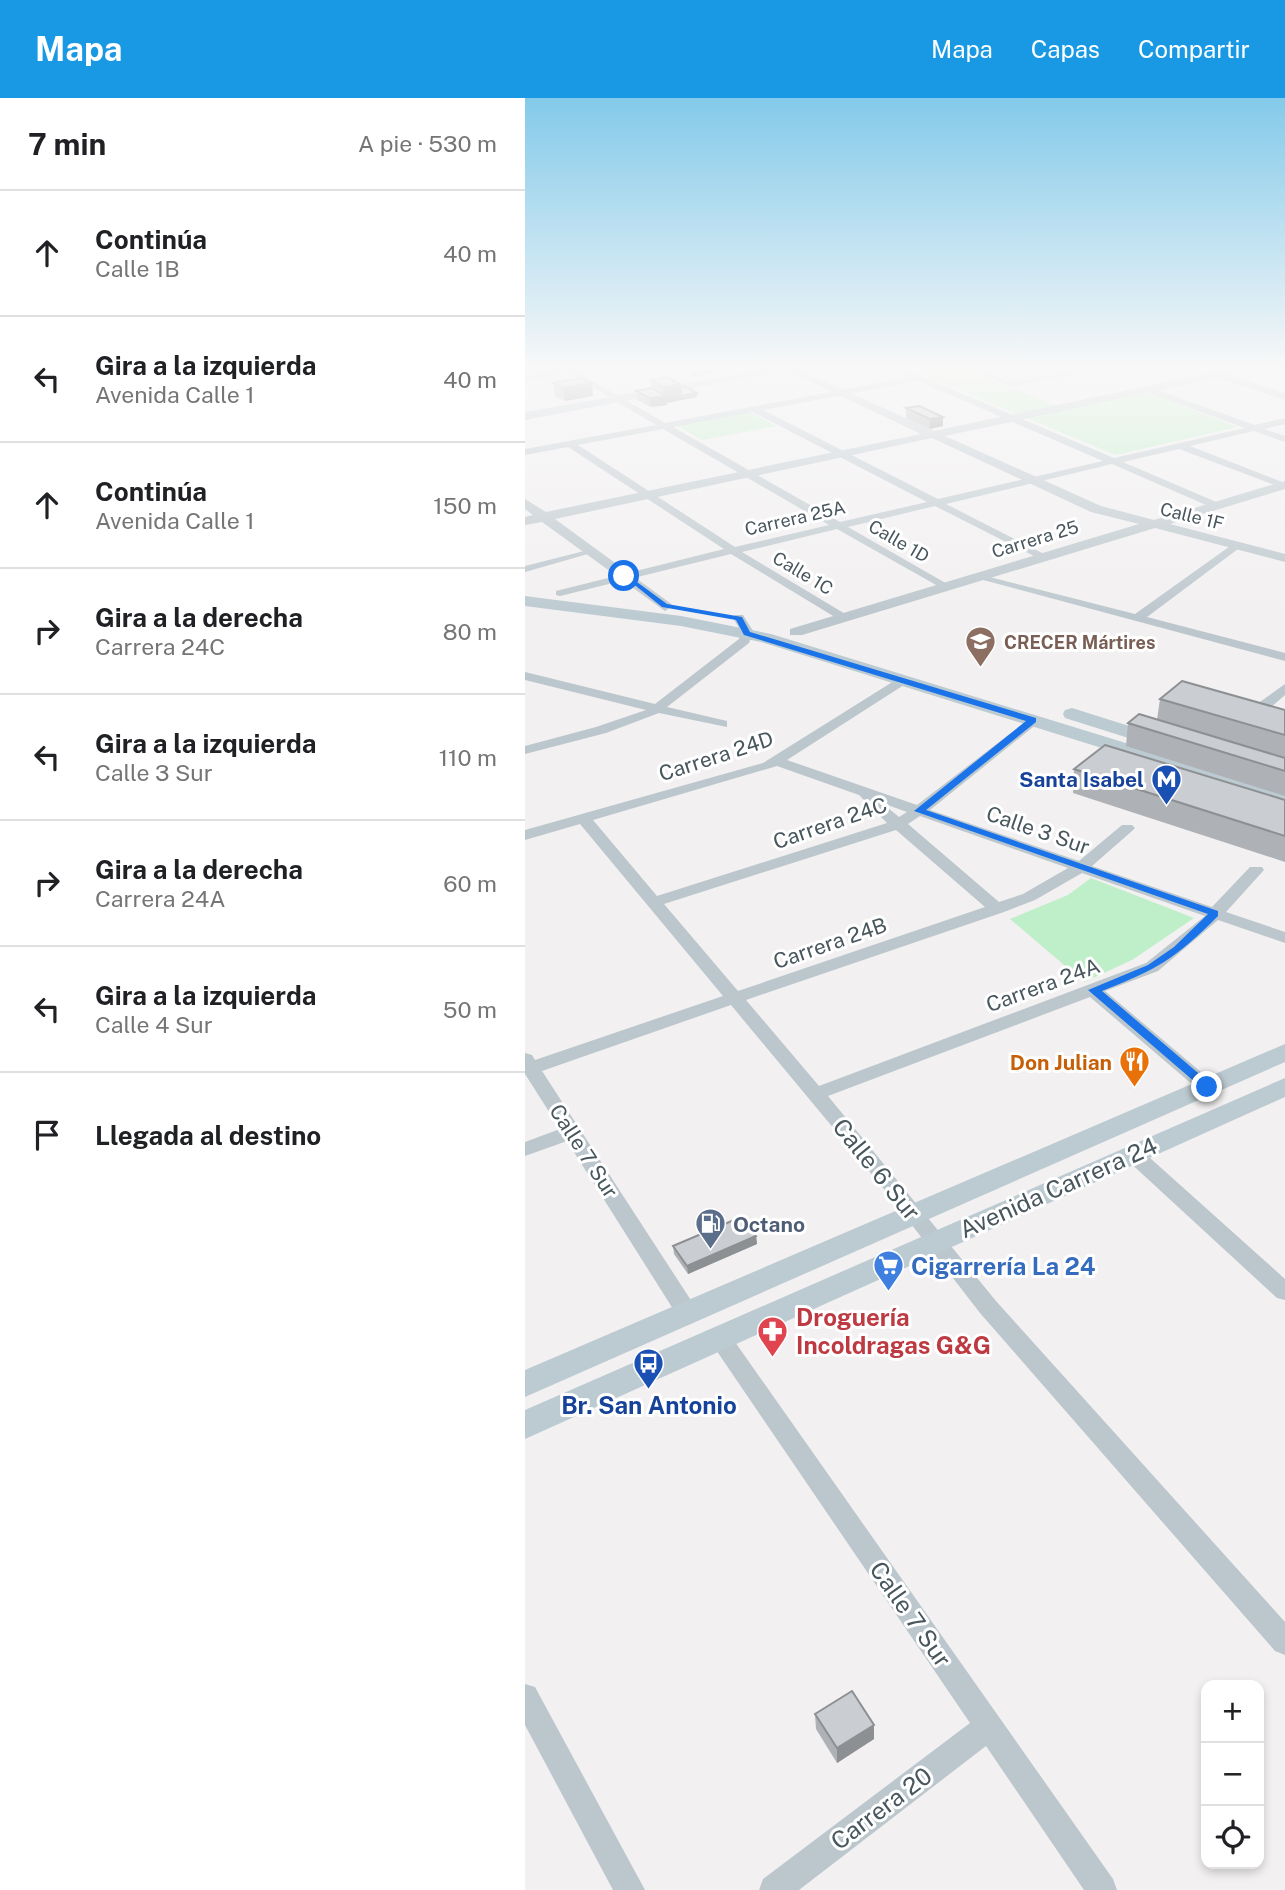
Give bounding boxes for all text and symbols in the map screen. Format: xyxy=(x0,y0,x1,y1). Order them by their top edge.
text: Mapa xyxy=(35,30,123,68)
text: Mapa xyxy=(931,35,993,63)
text: Capas xyxy=(1031,35,1100,63)
text: Compartir xyxy=(1138,35,1250,63)
text: 7 min xyxy=(28,126,106,162)
text: A pie · 530 m xyxy=(358,130,497,157)
text: Continúa xyxy=(95,224,207,255)
icon: ahead xyxy=(28,234,66,272)
text: 40 m xyxy=(443,240,497,267)
text: Calle 1B xyxy=(95,255,180,282)
text: Gira a la izquierda xyxy=(95,350,317,381)
icon: left xyxy=(28,360,66,398)
text: 40 m xyxy=(443,366,497,393)
text: Avenida Calle 1 xyxy=(95,381,255,408)
text: Continúa xyxy=(95,476,207,507)
icon: ahead xyxy=(28,486,66,524)
text: 150 m xyxy=(433,492,497,519)
street label: Carrera 25A xyxy=(743,496,847,540)
street label: Calle 1F xyxy=(1158,498,1226,534)
text: Avenida Calle 1 xyxy=(95,507,255,534)
street label: Calle 1D xyxy=(865,515,933,567)
street label: Carrera 25 xyxy=(989,516,1081,562)
street label: Calle 1C xyxy=(769,547,837,599)
route start xyxy=(608,560,639,591)
text: Gira a la derecha xyxy=(95,602,303,633)
icon: right xyxy=(28,612,66,650)
text: 80 m xyxy=(443,618,497,645)
school or university icon: CRECER Mártires xyxy=(964,625,998,669)
place label: CRECER Mártires xyxy=(1004,632,1155,653)
text: Carrera 24C xyxy=(95,633,225,660)
street label: Carrera 24D xyxy=(656,726,776,786)
text: Gira a la izquierda xyxy=(95,728,317,759)
icon: left xyxy=(28,738,66,776)
text: 110 m xyxy=(439,744,497,771)
text: Calle 3 Sur xyxy=(95,759,213,786)
metro station icon: Santa Isabel xyxy=(1150,762,1184,806)
place label: Santa Isabel xyxy=(1019,767,1144,792)
street label: Carrera 24C xyxy=(770,792,890,854)
street label: Calle 3 Sur xyxy=(983,801,1093,859)
text: Gira a la derecha xyxy=(95,854,303,885)
icon: right xyxy=(28,864,66,902)
text: 60 m xyxy=(443,870,497,897)
text: Carrera 24A xyxy=(95,885,226,912)
street label: Carrera 24B xyxy=(770,912,890,974)
street label: Carrera 24A xyxy=(983,953,1103,1017)
text: Gira a la izquierda xyxy=(95,980,317,1011)
icon: left xyxy=(28,990,66,1028)
text: 50 m xyxy=(443,996,497,1023)
text: Calle 4 Sur xyxy=(95,1011,213,1038)
restaurant icon: Don Julian xyxy=(1118,1045,1152,1089)
place label: Don Julian xyxy=(1010,1050,1112,1075)
route end xyxy=(1191,1071,1222,1102)
street label: Calle 7 Sur xyxy=(544,1099,624,1203)
street label: Calle 6 Sur xyxy=(827,1112,927,1226)
icon: arrive xyxy=(28,1116,66,1154)
text: Llegada al destino xyxy=(95,1120,321,1151)
street label: Avenida Carrera 24 xyxy=(955,1131,1161,1243)
fuel station icon: Octano xyxy=(693,1207,727,1251)
place label: Octano xyxy=(733,1212,805,1237)
supermarket icon: Cigarrería La 24 xyxy=(871,1249,905,1293)
place label: Cigarrería La 24 xyxy=(911,1252,1096,1280)
place label: Droguería Incoldragas G&G xyxy=(796,1303,991,1359)
pharmacy icon: Droguería Incoldragas G&G xyxy=(756,1314,790,1358)
bus stop icon: Br. San Antonio xyxy=(632,1346,666,1390)
place label: Br. San Antonio xyxy=(561,1391,737,1419)
street label: Calle 7 Sur xyxy=(864,1556,958,1672)
map controls xyxy=(1201,1680,1264,1869)
button: + xyxy=(1201,1680,1264,1743)
button: − xyxy=(1201,1743,1264,1806)
street label: Carrera 20 xyxy=(825,1761,937,1855)
button: locate xyxy=(1201,1806,1264,1869)

